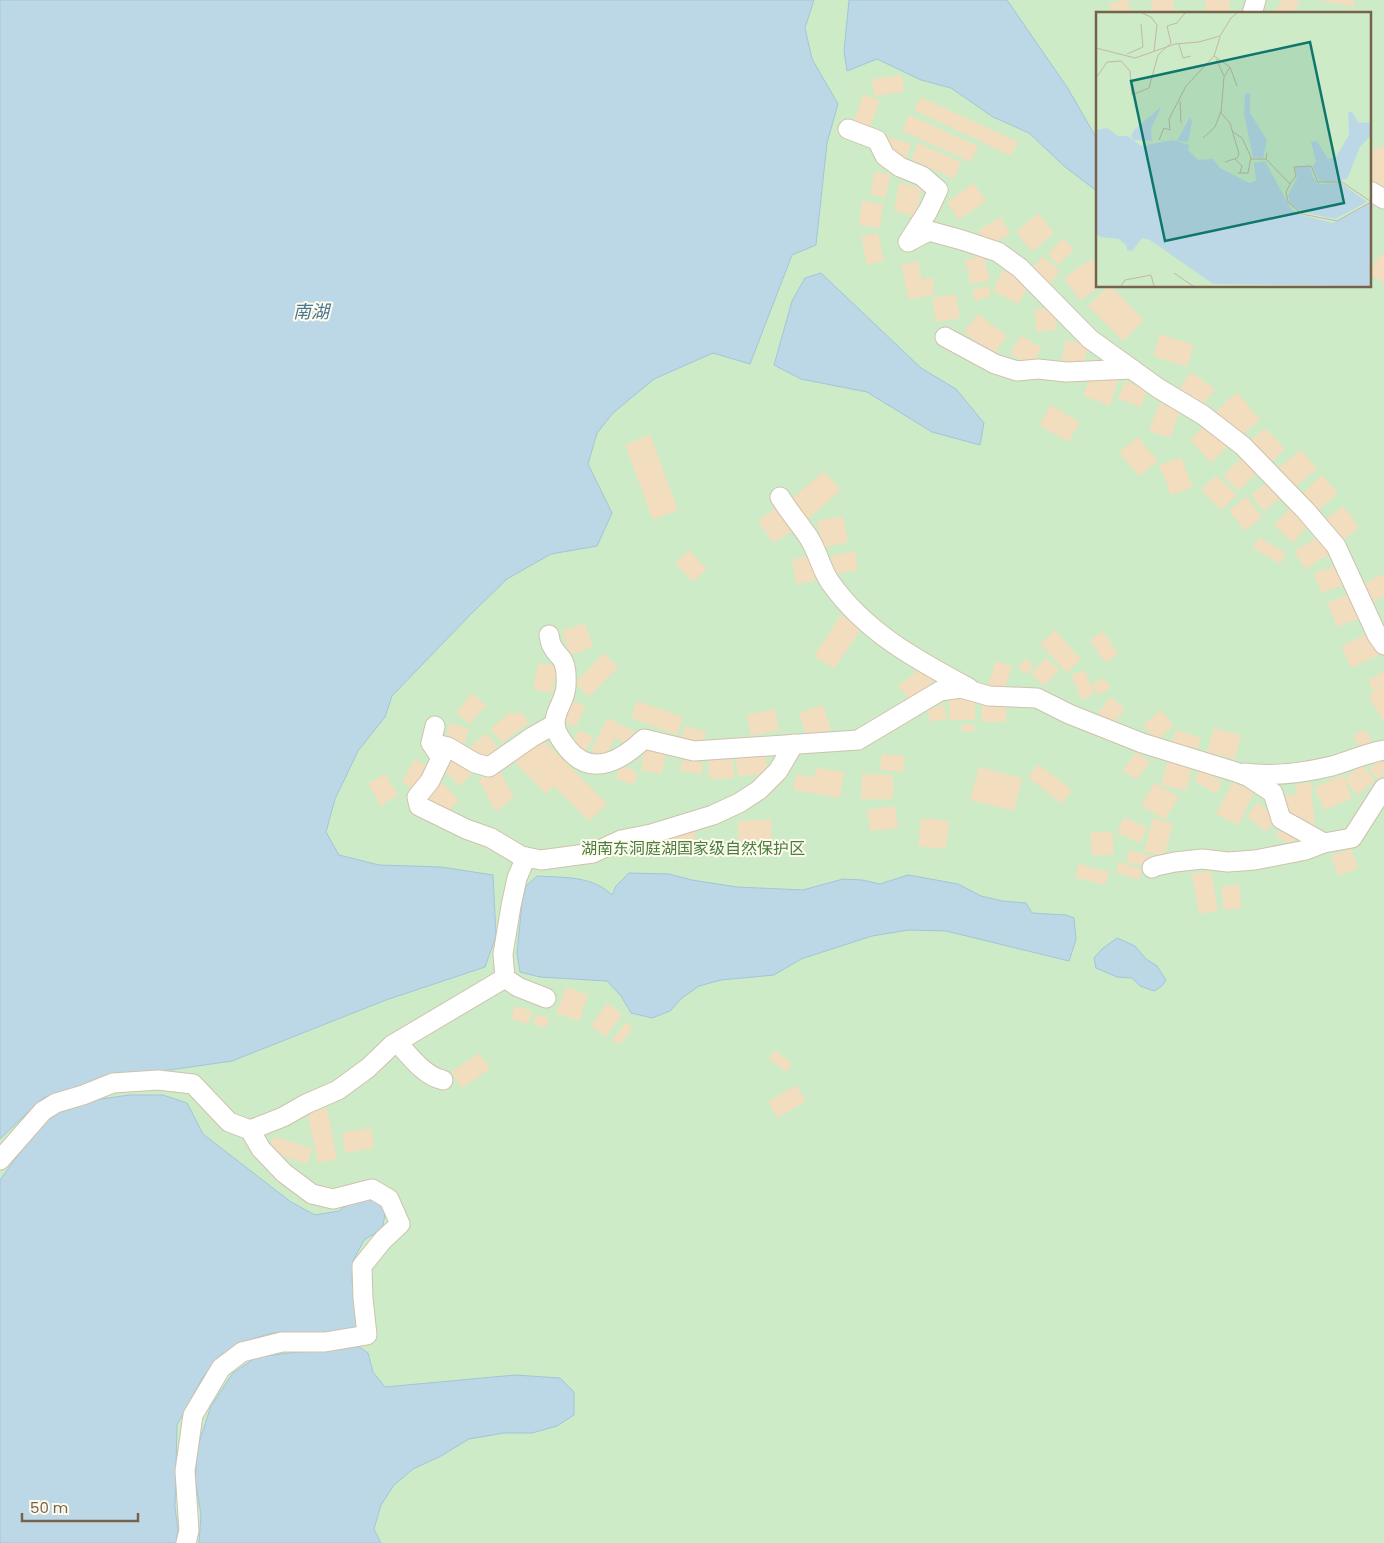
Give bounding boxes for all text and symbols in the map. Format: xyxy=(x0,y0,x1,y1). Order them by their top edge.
inset map xyxy=(1096,12,1372,288)
water label: 南湖 xyxy=(293,299,332,324)
park label: 湖南东洞庭湖国家级自然保护区 xyxy=(581,837,805,860)
scale bar xyxy=(22,1490,139,1522)
text: 50 m xyxy=(30,1497,68,1518)

